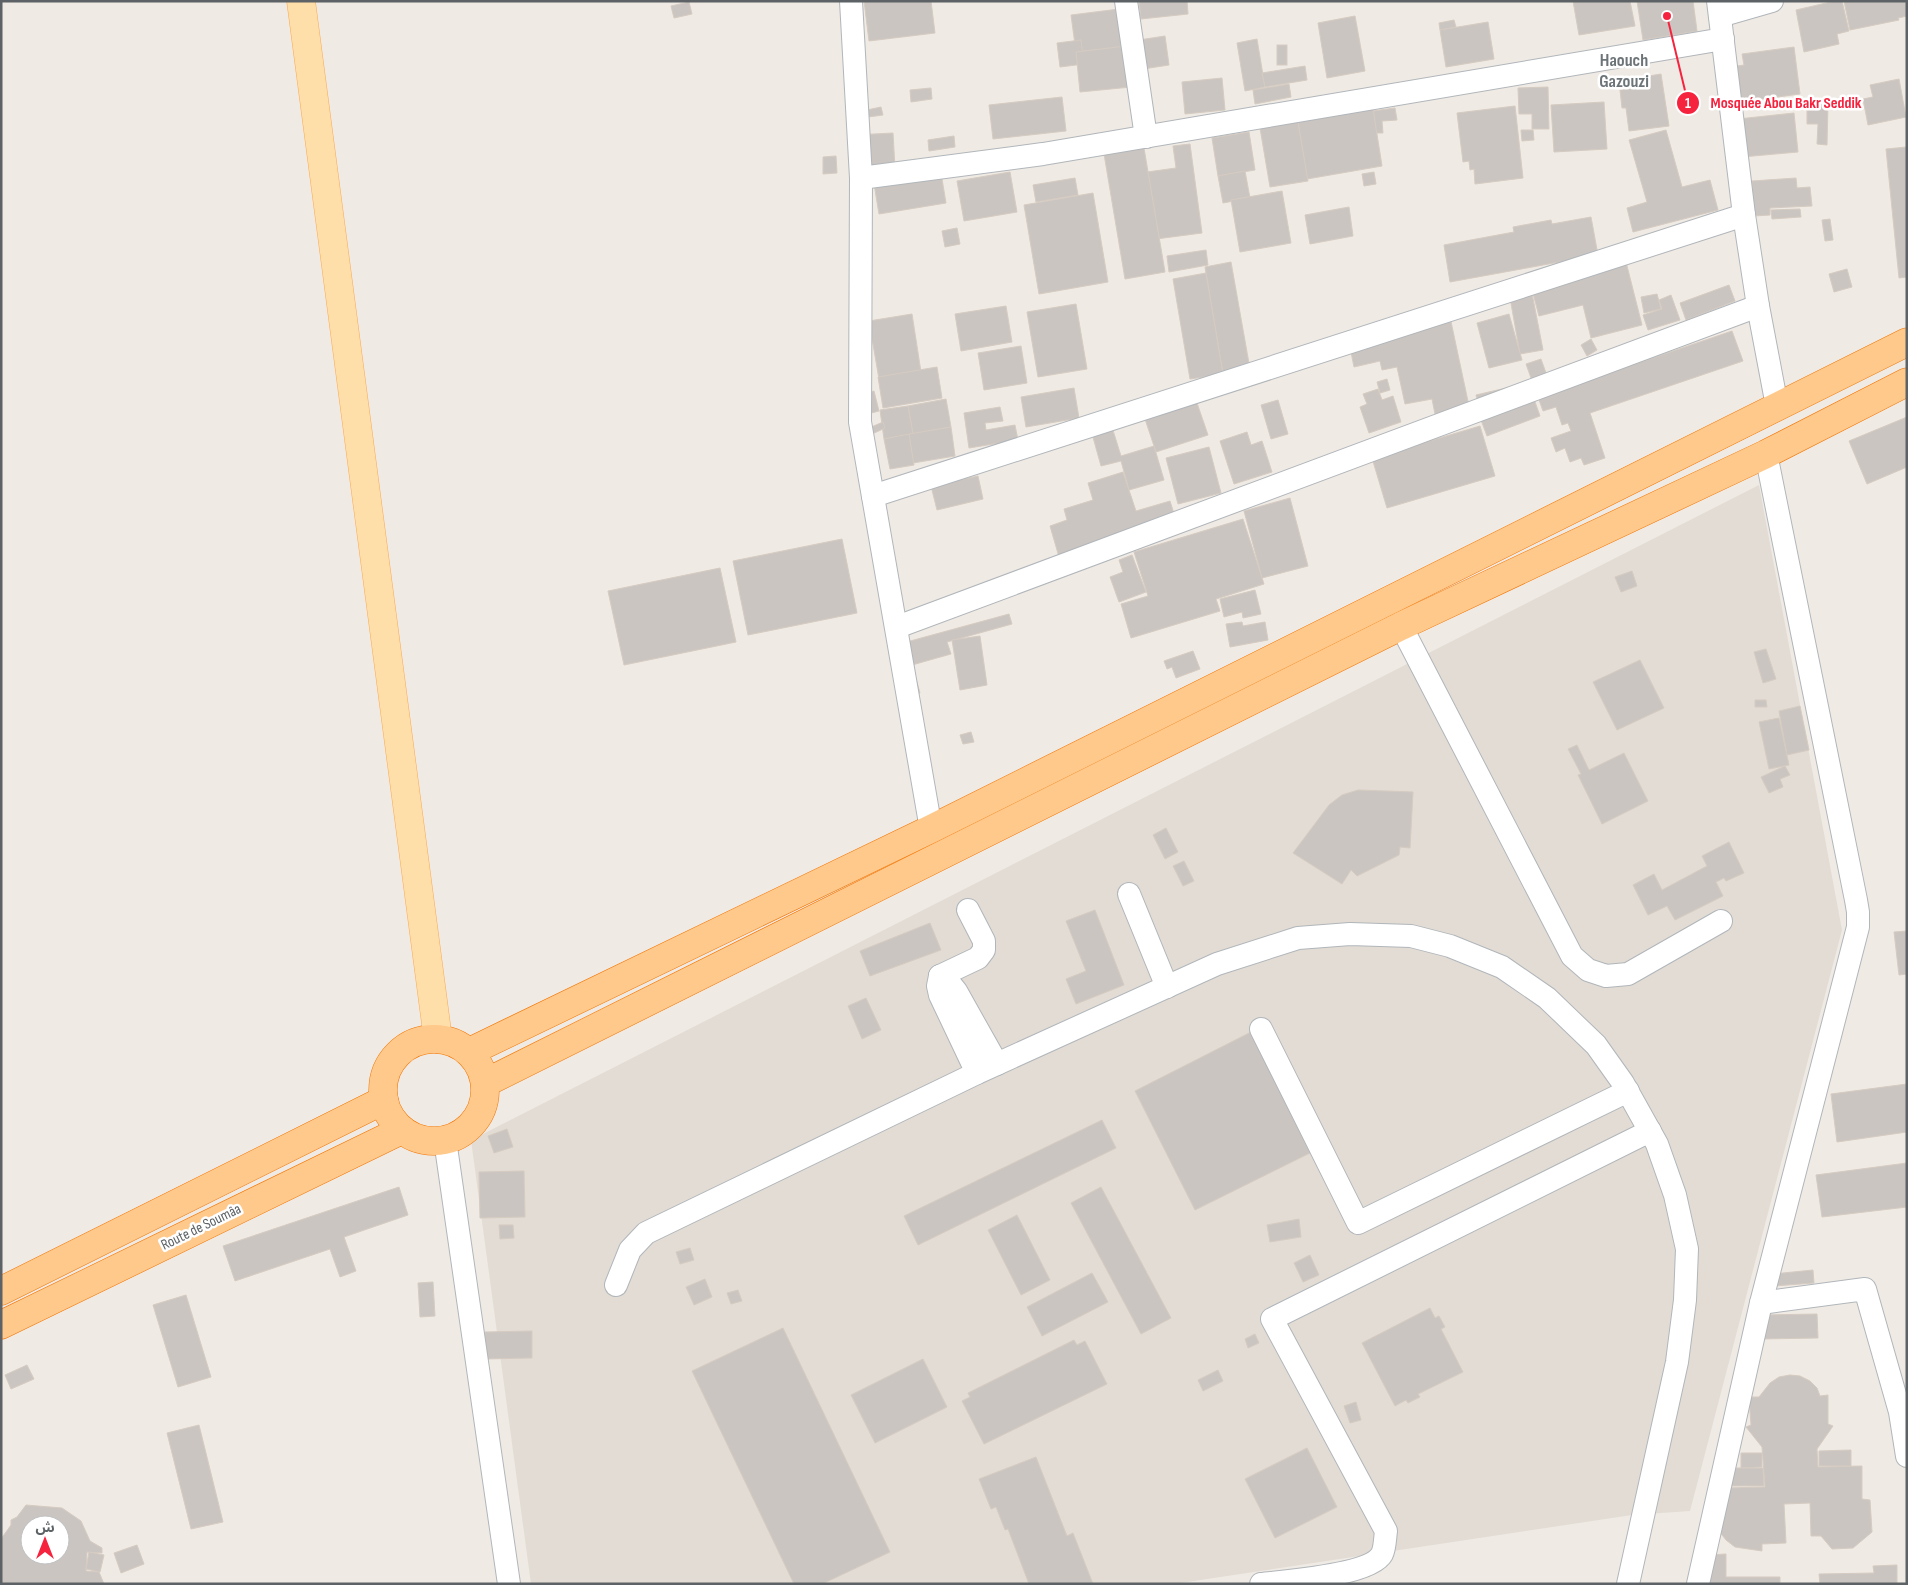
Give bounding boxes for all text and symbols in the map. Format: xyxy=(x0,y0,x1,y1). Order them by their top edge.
district label: Haouch Gazouzi xyxy=(1599,50,1649,92)
callout: Mosquée Abou Bakr Seddik xyxy=(1676,87,1872,118)
text: 1 xyxy=(1685,94,1691,113)
text: Mosquée Abou Bakr Seddik xyxy=(1711,94,1862,113)
street label: Route de Soumâa xyxy=(158,1199,244,1255)
north arrow xyxy=(20,1515,70,1565)
text: ش xyxy=(35,1519,55,1536)

